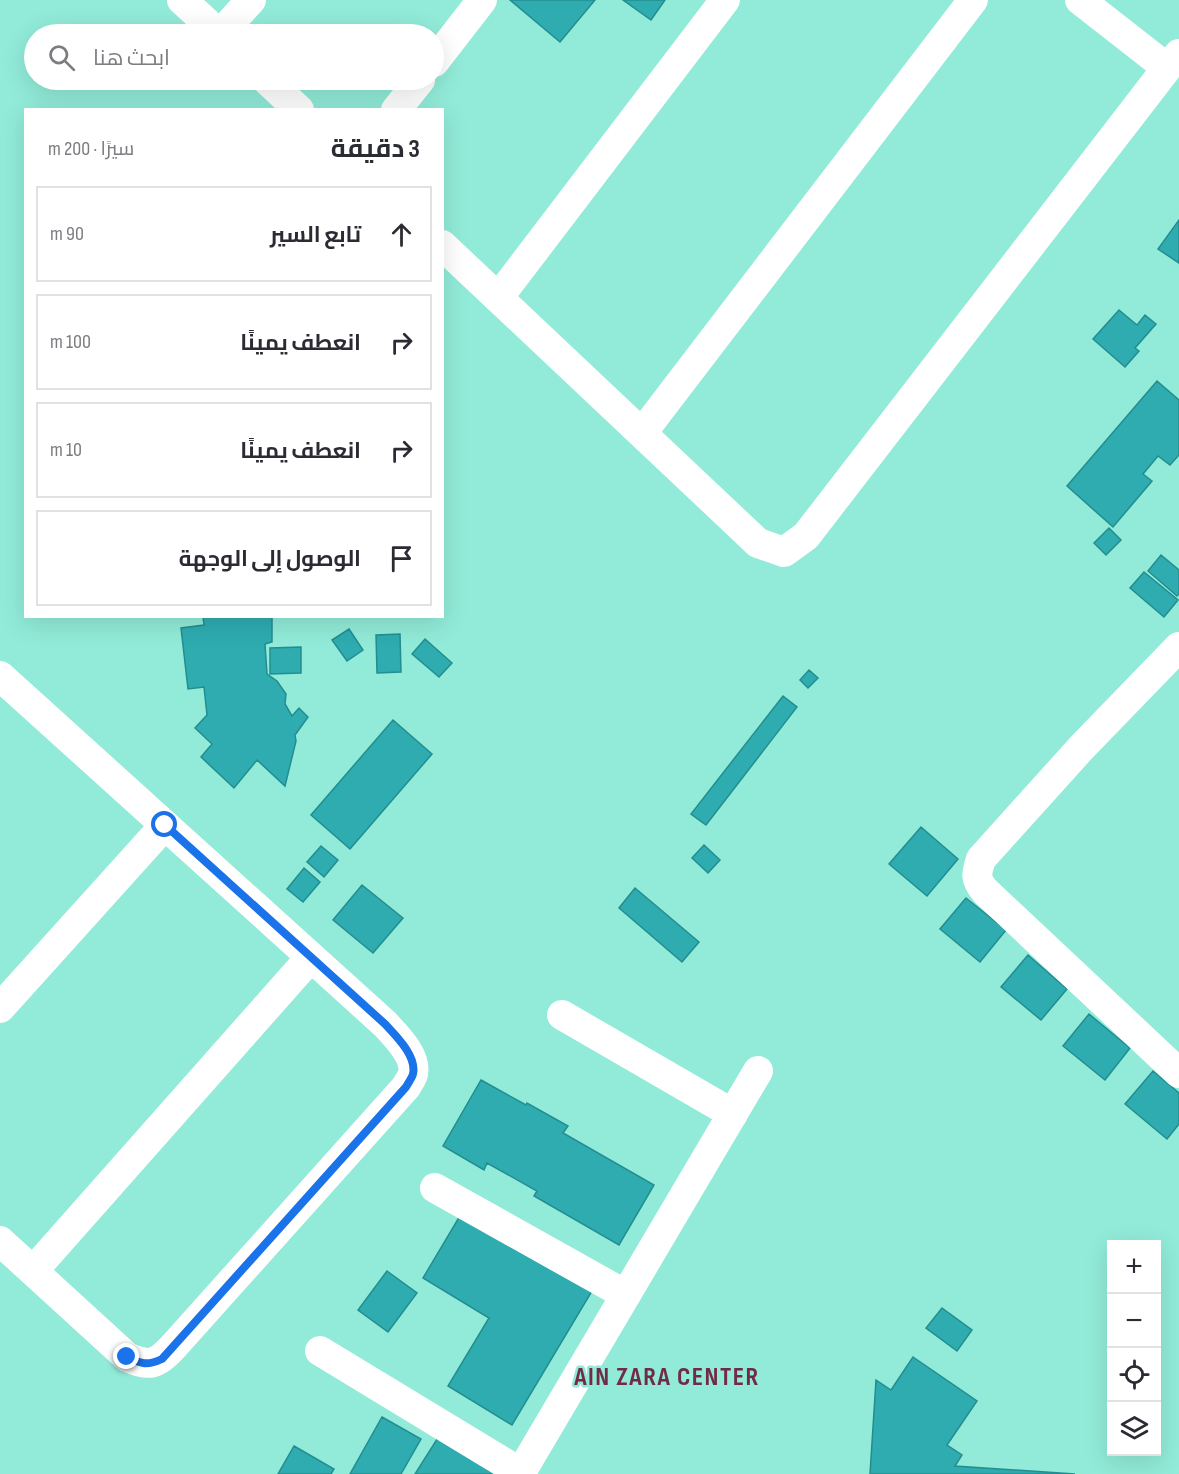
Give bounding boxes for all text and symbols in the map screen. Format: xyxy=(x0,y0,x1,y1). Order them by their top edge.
search box xyxy=(24,24,444,90)
icon: search xyxy=(45,41,78,74)
text: ابحث هنا xyxy=(93,45,170,72)
text: 3 دقيقة xyxy=(331,134,420,165)
text: سيرًا · 200 m xyxy=(48,137,134,161)
icon: ahead xyxy=(385,218,418,251)
text: 90 m xyxy=(50,222,84,246)
text: تابع السير xyxy=(270,222,361,249)
icon: right xyxy=(385,326,418,359)
text: 100 m xyxy=(50,330,91,354)
text: انعطف يمينًا xyxy=(240,330,361,357)
icon: right xyxy=(385,434,418,467)
text: 10 m xyxy=(50,438,82,462)
text: انعطف يمينًا xyxy=(240,438,361,465)
icon: arrive xyxy=(385,542,418,575)
text: الوصول إلى الوجهة xyxy=(179,546,361,573)
route start xyxy=(151,811,177,837)
map controls xyxy=(1107,1240,1161,1456)
button: + xyxy=(1107,1240,1161,1294)
button: − xyxy=(1107,1294,1161,1348)
route end xyxy=(113,1343,139,1369)
button: locate xyxy=(1107,1348,1161,1402)
district label: AIN ZARA CENTER xyxy=(573,1362,760,1393)
button: layers xyxy=(1107,1402,1161,1456)

